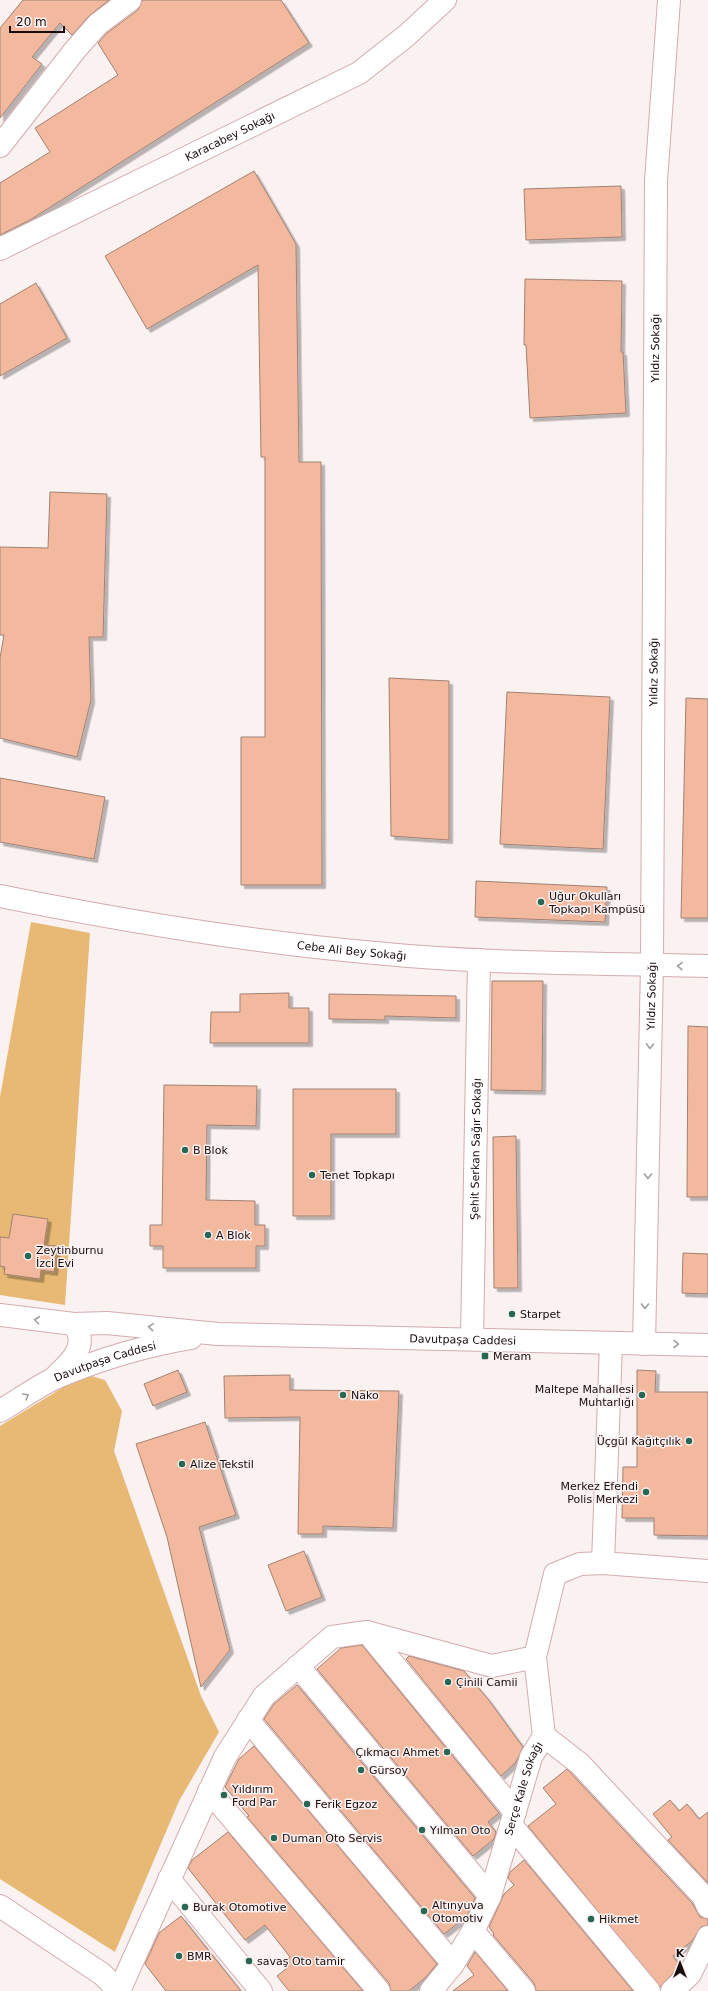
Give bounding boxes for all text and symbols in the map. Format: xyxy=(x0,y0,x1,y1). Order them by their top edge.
scale bar xyxy=(10,8,64,34)
text: 20 m xyxy=(16,15,47,29)
street label: Karacabey Sokağı xyxy=(183,109,277,164)
street label: Yıldız Sokağı xyxy=(649,314,662,384)
street label: Yıldız Sokağı xyxy=(647,638,661,708)
place label: Uğur Okulları Topkapı Kampüsü xyxy=(548,890,645,916)
marker: Uğur Okulları Topkapı Kampüsü xyxy=(536,897,546,907)
street label: Cebe Ali Bey Sokağı xyxy=(296,939,407,963)
one-way arrow xyxy=(677,961,683,970)
street label: Yıldız Sokağı xyxy=(645,962,659,1032)
one-way arrow xyxy=(646,1043,654,1049)
street label: Şehit Serkan Sağır Sokağı xyxy=(468,1078,484,1220)
place label: B Blok xyxy=(193,1144,228,1157)
marker: B Blok xyxy=(180,1145,190,1155)
place label: Tenet Topkapı xyxy=(319,1169,395,1182)
marker: Tenet Topkapı xyxy=(307,1170,317,1180)
one-way arrow xyxy=(643,1173,652,1179)
place label: A Blok xyxy=(216,1229,251,1242)
marker: A Blok xyxy=(203,1230,213,1240)
place label: Zeytinburnu İzci Evi xyxy=(36,1244,103,1270)
marker: Zeytinburnu İzci Evi xyxy=(23,1251,33,1261)
one-way arrow xyxy=(641,1303,649,1309)
place label: Starpet xyxy=(520,1308,561,1321)
marker: Starpet xyxy=(507,1309,517,1319)
one-way arrow xyxy=(34,1315,40,1324)
one-way arrow xyxy=(148,1323,154,1332)
street label: Davutpaşa Caddesi xyxy=(409,1332,516,1348)
street label: Davutpaşa Caddesi xyxy=(52,1339,157,1385)
one-way arrow xyxy=(673,1340,679,1348)
place label: Meram xyxy=(493,1350,531,1363)
marker: Meram xyxy=(480,1351,490,1361)
place label: Maltepe Mahallesi Muhtarlığı xyxy=(535,1383,634,1409)
place label: Nako xyxy=(351,1389,379,1402)
marker: Nako xyxy=(338,1390,348,1400)
marker: Maltepe Mahallesi Muhtarlığı xyxy=(637,1390,647,1400)
one-way arrow xyxy=(22,1393,29,1400)
place label: Üçgül Kağıtçılık xyxy=(597,1435,682,1448)
marker: Üçgül Kağıtçılık xyxy=(684,1436,694,1446)
place label: Alize Tekstil xyxy=(190,1458,254,1471)
marker: Alize Tekstil xyxy=(177,1459,187,1469)
place label: Merkez Efendi Polis Merkezi xyxy=(561,1480,638,1506)
marker: Merkez Efendi Polis Merkezi xyxy=(641,1487,651,1497)
place label: Çinili Camii xyxy=(456,1676,518,1689)
marker: Çinili Camii xyxy=(443,1677,453,1687)
street label: Serçe Kale Sokağı xyxy=(502,1740,546,1837)
place label: Çıkmacı Ahmet xyxy=(356,1746,440,1759)
marker: Çıkmacı Ahmet xyxy=(442,1747,452,1757)
place label: Gürsoy xyxy=(369,1764,408,1777)
marker: Gürsoy xyxy=(356,1765,366,1775)
place label: Yıldırım Ford Par xyxy=(231,1783,277,1809)
marker: Yıldırım Ford Par xyxy=(219,1790,229,1800)
place label: Ferik Egzoz xyxy=(315,1798,377,1811)
marker: Ferik Egzoz xyxy=(302,1799,312,1809)
place label: Yılman Oto xyxy=(429,1824,491,1837)
marker: Yılman Oto xyxy=(417,1825,427,1835)
place label: Duman Oto Servis xyxy=(282,1832,382,1845)
marker: Duman Oto Servis xyxy=(269,1833,279,1843)
place label: Altınyuva Otomotiv xyxy=(432,1899,484,1925)
place label: Burak Otomotive xyxy=(193,1901,287,1914)
marker: Burak Otomotive xyxy=(180,1902,190,1912)
marker: Altınyuva Otomotiv xyxy=(419,1906,429,1916)
place label: Hikmet xyxy=(599,1913,639,1926)
marker: Hikmet xyxy=(586,1914,596,1924)
north arrow xyxy=(660,1943,700,1983)
text: K xyxy=(676,1947,685,1960)
place label: BMR xyxy=(187,1950,212,1963)
marker: BMR xyxy=(174,1951,184,1961)
place label: savaş Oto tamir xyxy=(257,1955,345,1968)
marker: savaş Oto tamir xyxy=(244,1956,254,1966)

